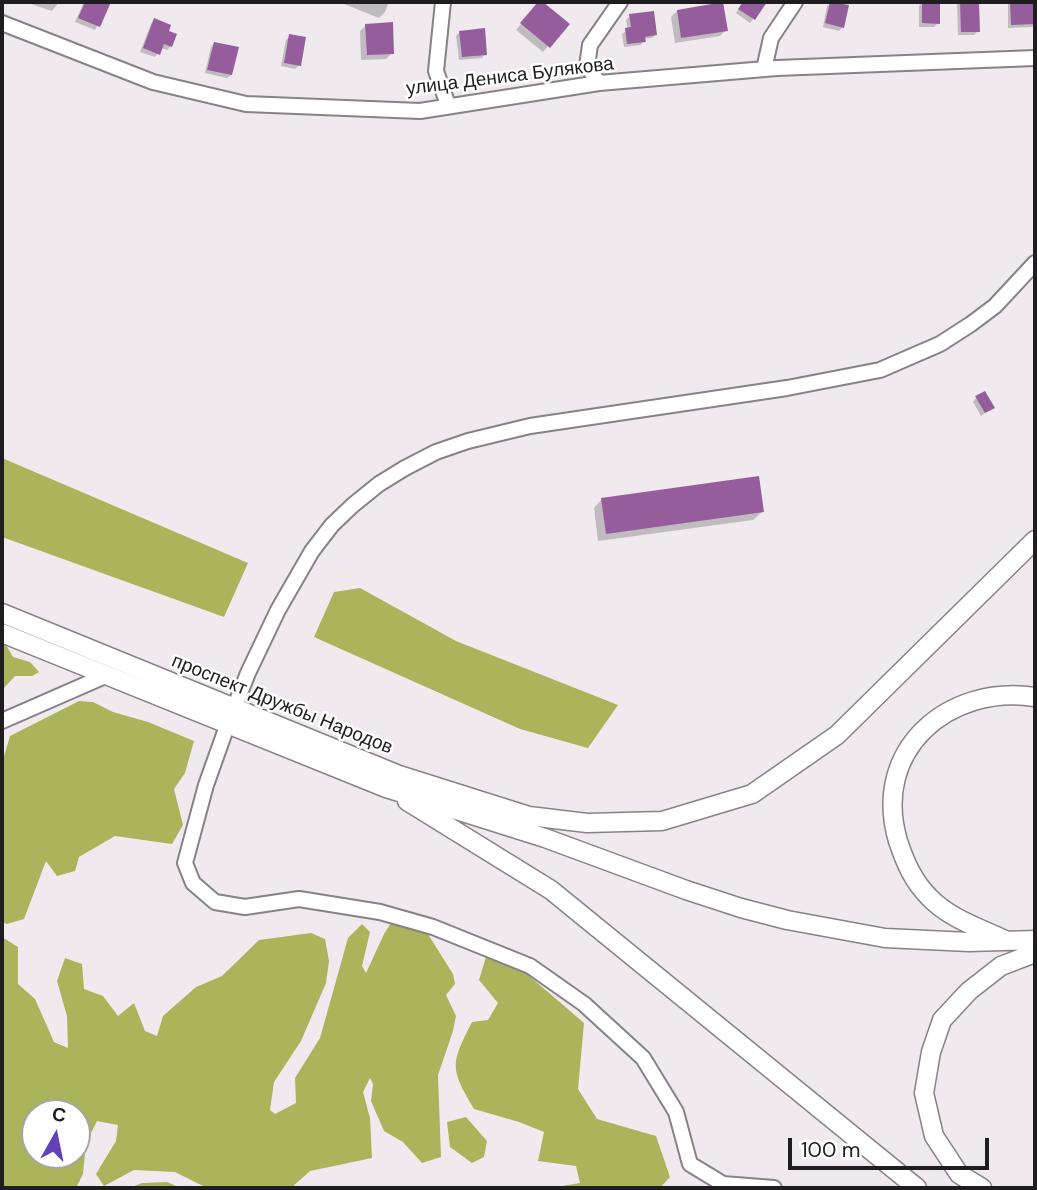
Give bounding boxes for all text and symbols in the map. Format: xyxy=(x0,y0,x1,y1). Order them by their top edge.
street label: улица Дениса Булякова xyxy=(405,53,615,101)
street label: проспект Дружбы Народов xyxy=(168,650,396,760)
north arrow xyxy=(21,1099,91,1169)
text: С xyxy=(50,1101,68,1128)
scale bar xyxy=(792,1124,993,1168)
text: 100 m xyxy=(801,1136,861,1164)

